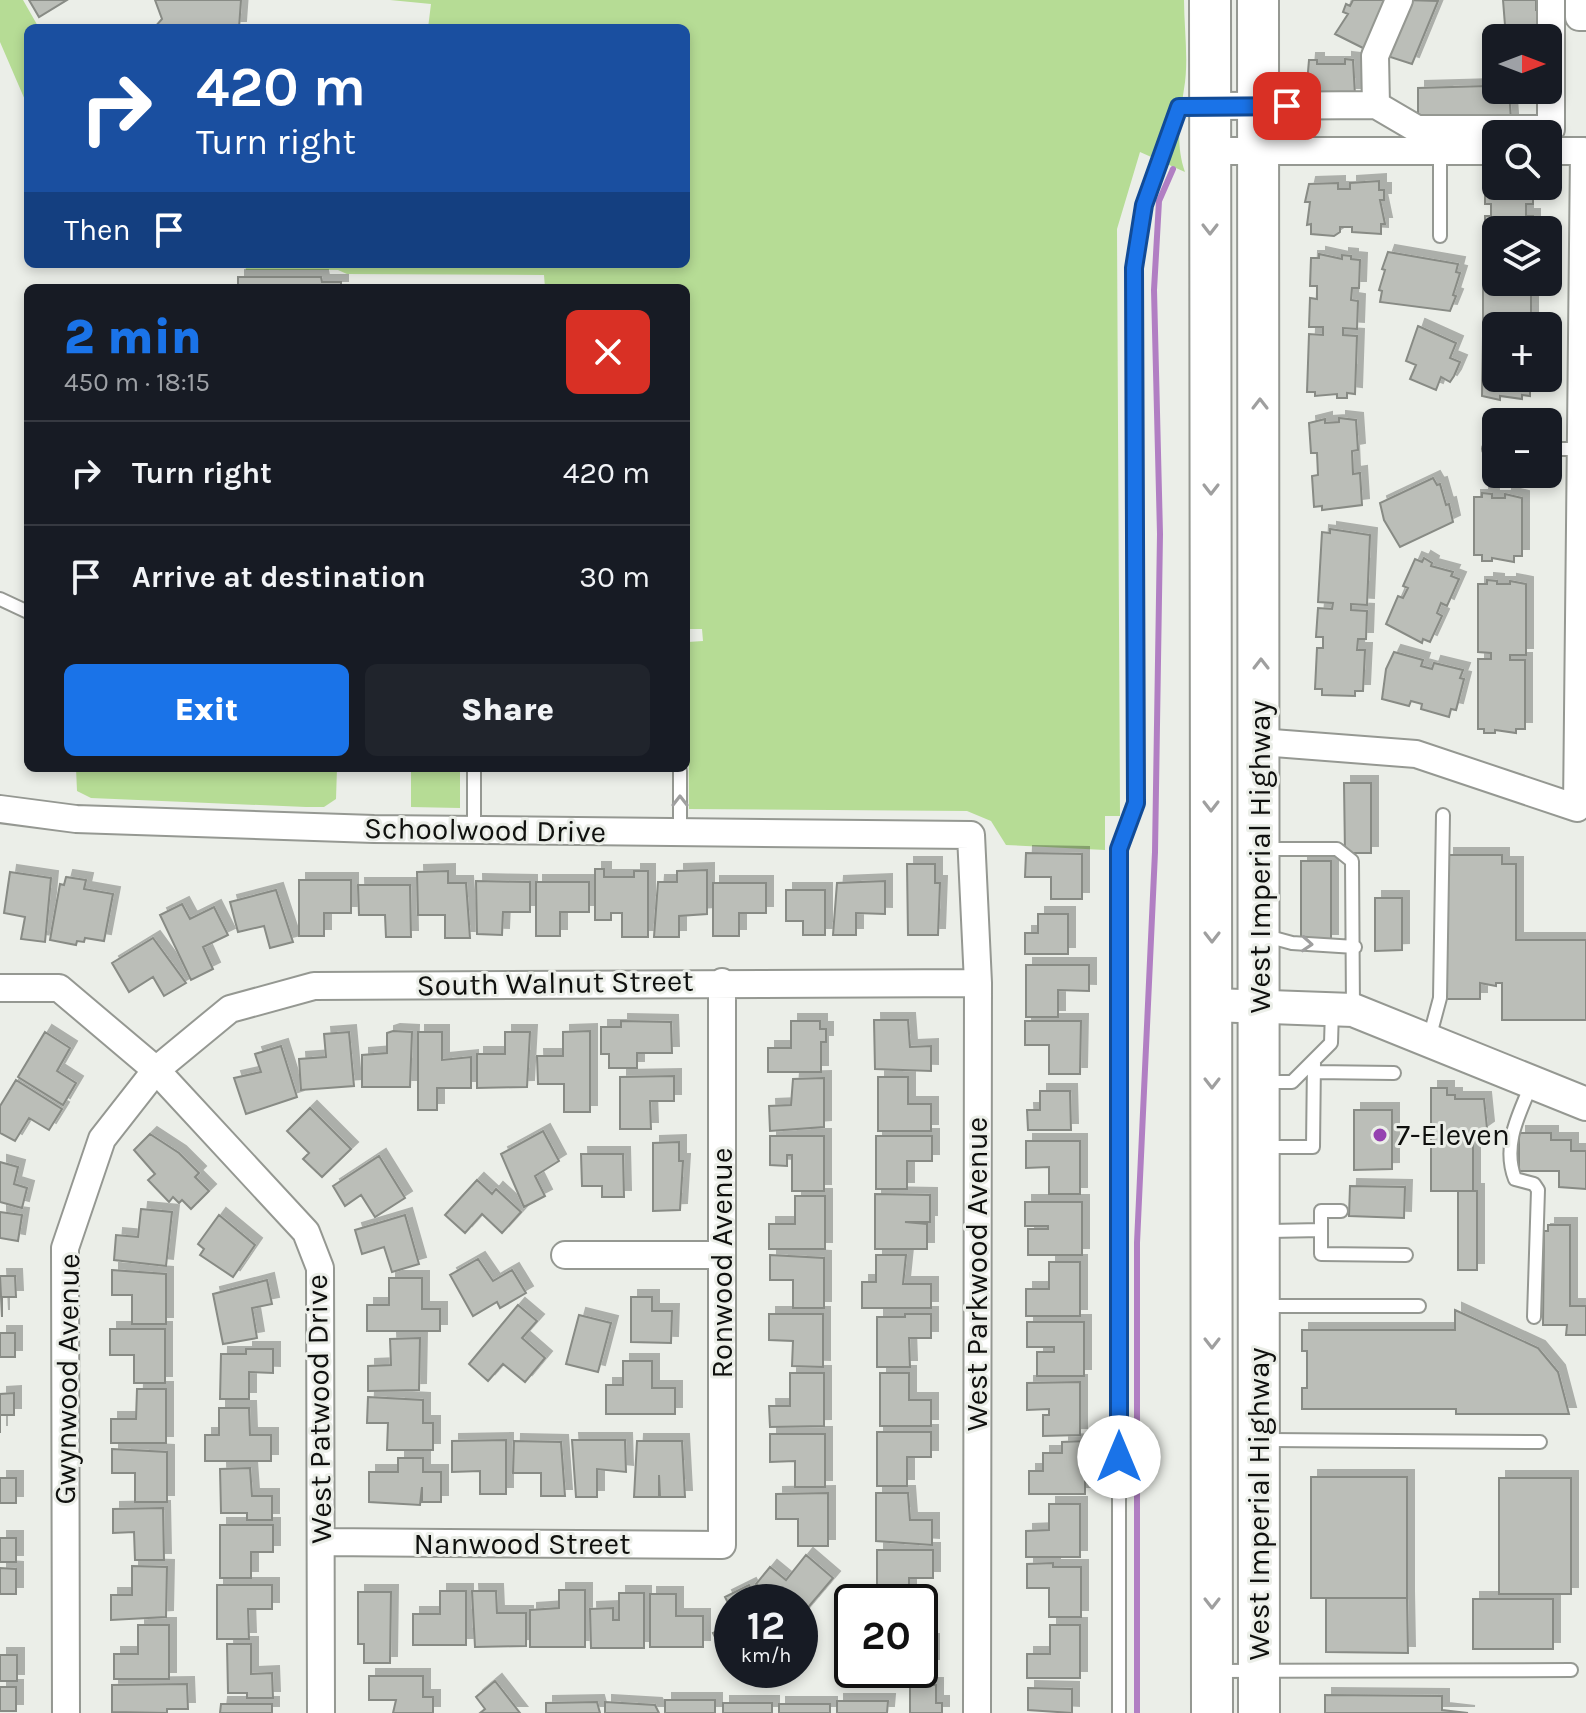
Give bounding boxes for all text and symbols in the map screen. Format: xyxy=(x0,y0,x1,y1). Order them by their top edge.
north arrow xyxy=(1482,24,1562,104)
map controls xyxy=(1482,24,1562,488)
text: 420 m xyxy=(196,54,366,119)
icon: right xyxy=(64,56,168,160)
pin xyxy=(1253,72,1321,140)
icon: arrive xyxy=(1265,84,1309,128)
button: search xyxy=(1482,120,1562,200)
text: Turn right xyxy=(196,121,356,163)
icon: arrive xyxy=(147,208,191,252)
text: Then xyxy=(64,212,131,248)
button: layers xyxy=(1482,216,1562,296)
one-way arrow xyxy=(1201,223,1219,236)
text: 2 min xyxy=(64,309,202,365)
button: close xyxy=(566,310,650,394)
button: + xyxy=(1482,312,1562,392)
text: 450 m · 18:15 xyxy=(64,367,210,398)
one-way arrow xyxy=(1251,397,1269,410)
button: − xyxy=(1482,408,1562,488)
icon: right xyxy=(64,451,108,495)
text: Turn right xyxy=(132,455,272,491)
text: 420 m xyxy=(563,455,650,491)
one-way arrow xyxy=(1202,483,1220,496)
icon: arrive xyxy=(64,555,108,599)
text: Arrive at destination xyxy=(132,559,426,595)
text: 30 m xyxy=(579,559,650,595)
one-way arrow xyxy=(1252,657,1270,670)
button: Exit xyxy=(64,664,349,756)
button: Share xyxy=(365,664,650,756)
street label: West Imperial Highway xyxy=(1242,701,1278,1013)
one-way arrow xyxy=(671,794,689,807)
one-way arrow xyxy=(1202,800,1220,813)
street label: Schoolwood Drive xyxy=(364,810,606,850)
one-way arrow xyxy=(1203,931,1220,944)
one-way arrow xyxy=(1301,935,1314,952)
street label: South Walnut Street xyxy=(416,963,694,1003)
one-way arrow xyxy=(1203,1077,1221,1090)
street label: West Parkwood Avenue xyxy=(959,1117,995,1431)
place label: 7-Eleven xyxy=(1396,1117,1510,1153)
marker: 7-Eleven xyxy=(1371,1126,1389,1144)
street label: Ronwood Avenue xyxy=(704,1147,740,1379)
street label: Gwynwood Avenue xyxy=(47,1253,87,1505)
street label: West Patwood Drive xyxy=(299,1274,339,1544)
one-way arrow xyxy=(1203,1337,1221,1350)
street label: West Imperial Highway xyxy=(1241,1348,1277,1660)
position arrow xyxy=(1077,1415,1161,1499)
street label: Nanwood Street xyxy=(414,1526,630,1562)
speed limit sign: 20 xyxy=(834,1584,938,1688)
one-way arrow xyxy=(1203,1597,1221,1610)
text: 12 xyxy=(747,1602,785,1649)
text: km/h xyxy=(741,1644,791,1667)

